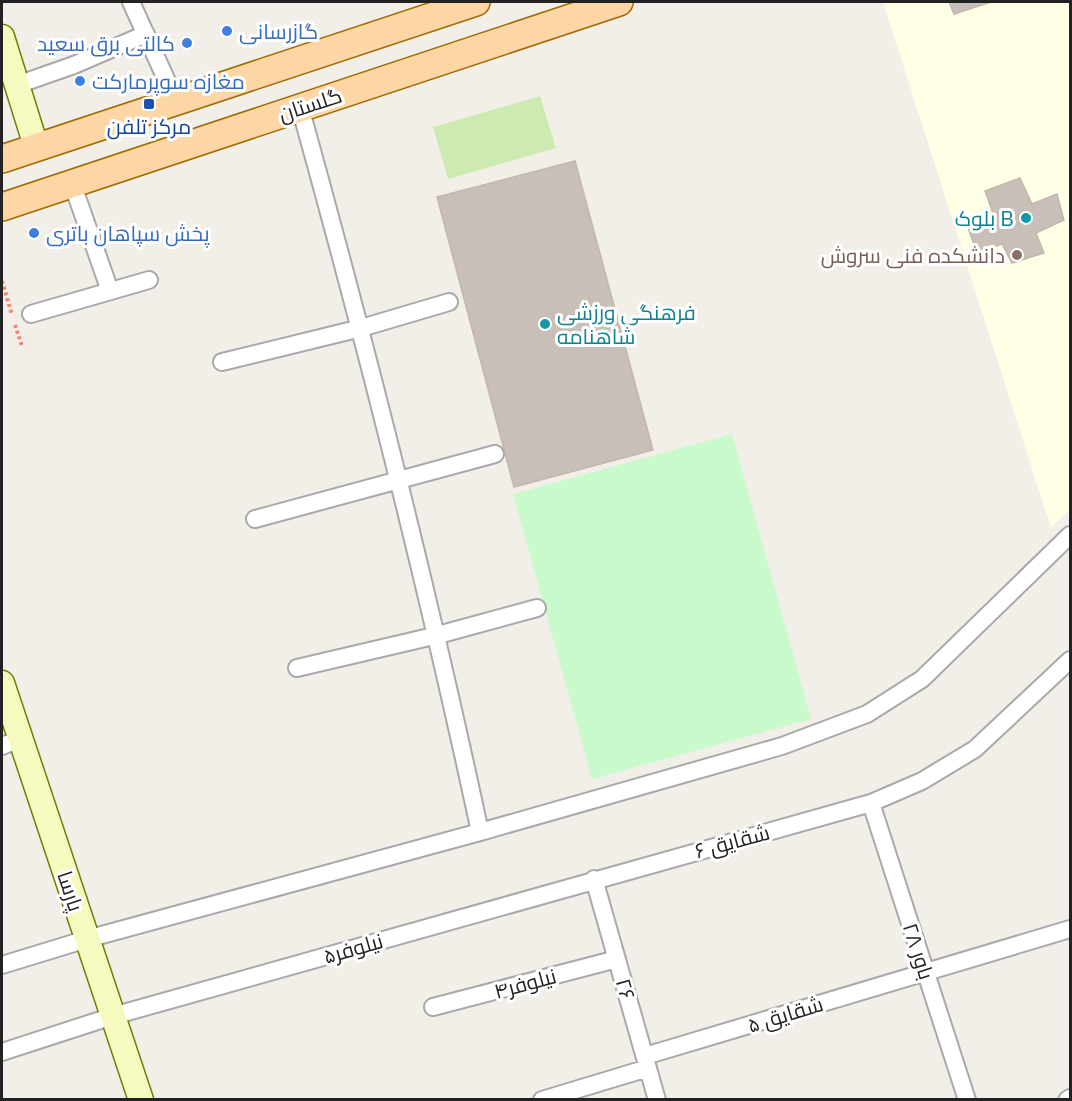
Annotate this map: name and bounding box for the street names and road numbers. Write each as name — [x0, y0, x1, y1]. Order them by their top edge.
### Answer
street label: گلستان — [275, 81, 345, 127]
street label: شقایق ۶ — [691, 818, 773, 864]
street label: پارسا — [50, 867, 91, 915]
street label: باور ۲۸ — [897, 919, 941, 983]
street label: نیلوفر۵ — [320, 926, 386, 970]
street label: نیلوفر۴ — [491, 961, 559, 1005]
street label: ۲۶ — [610, 975, 642, 1003]
street label: شقایق ۵ — [744, 989, 826, 1039]

